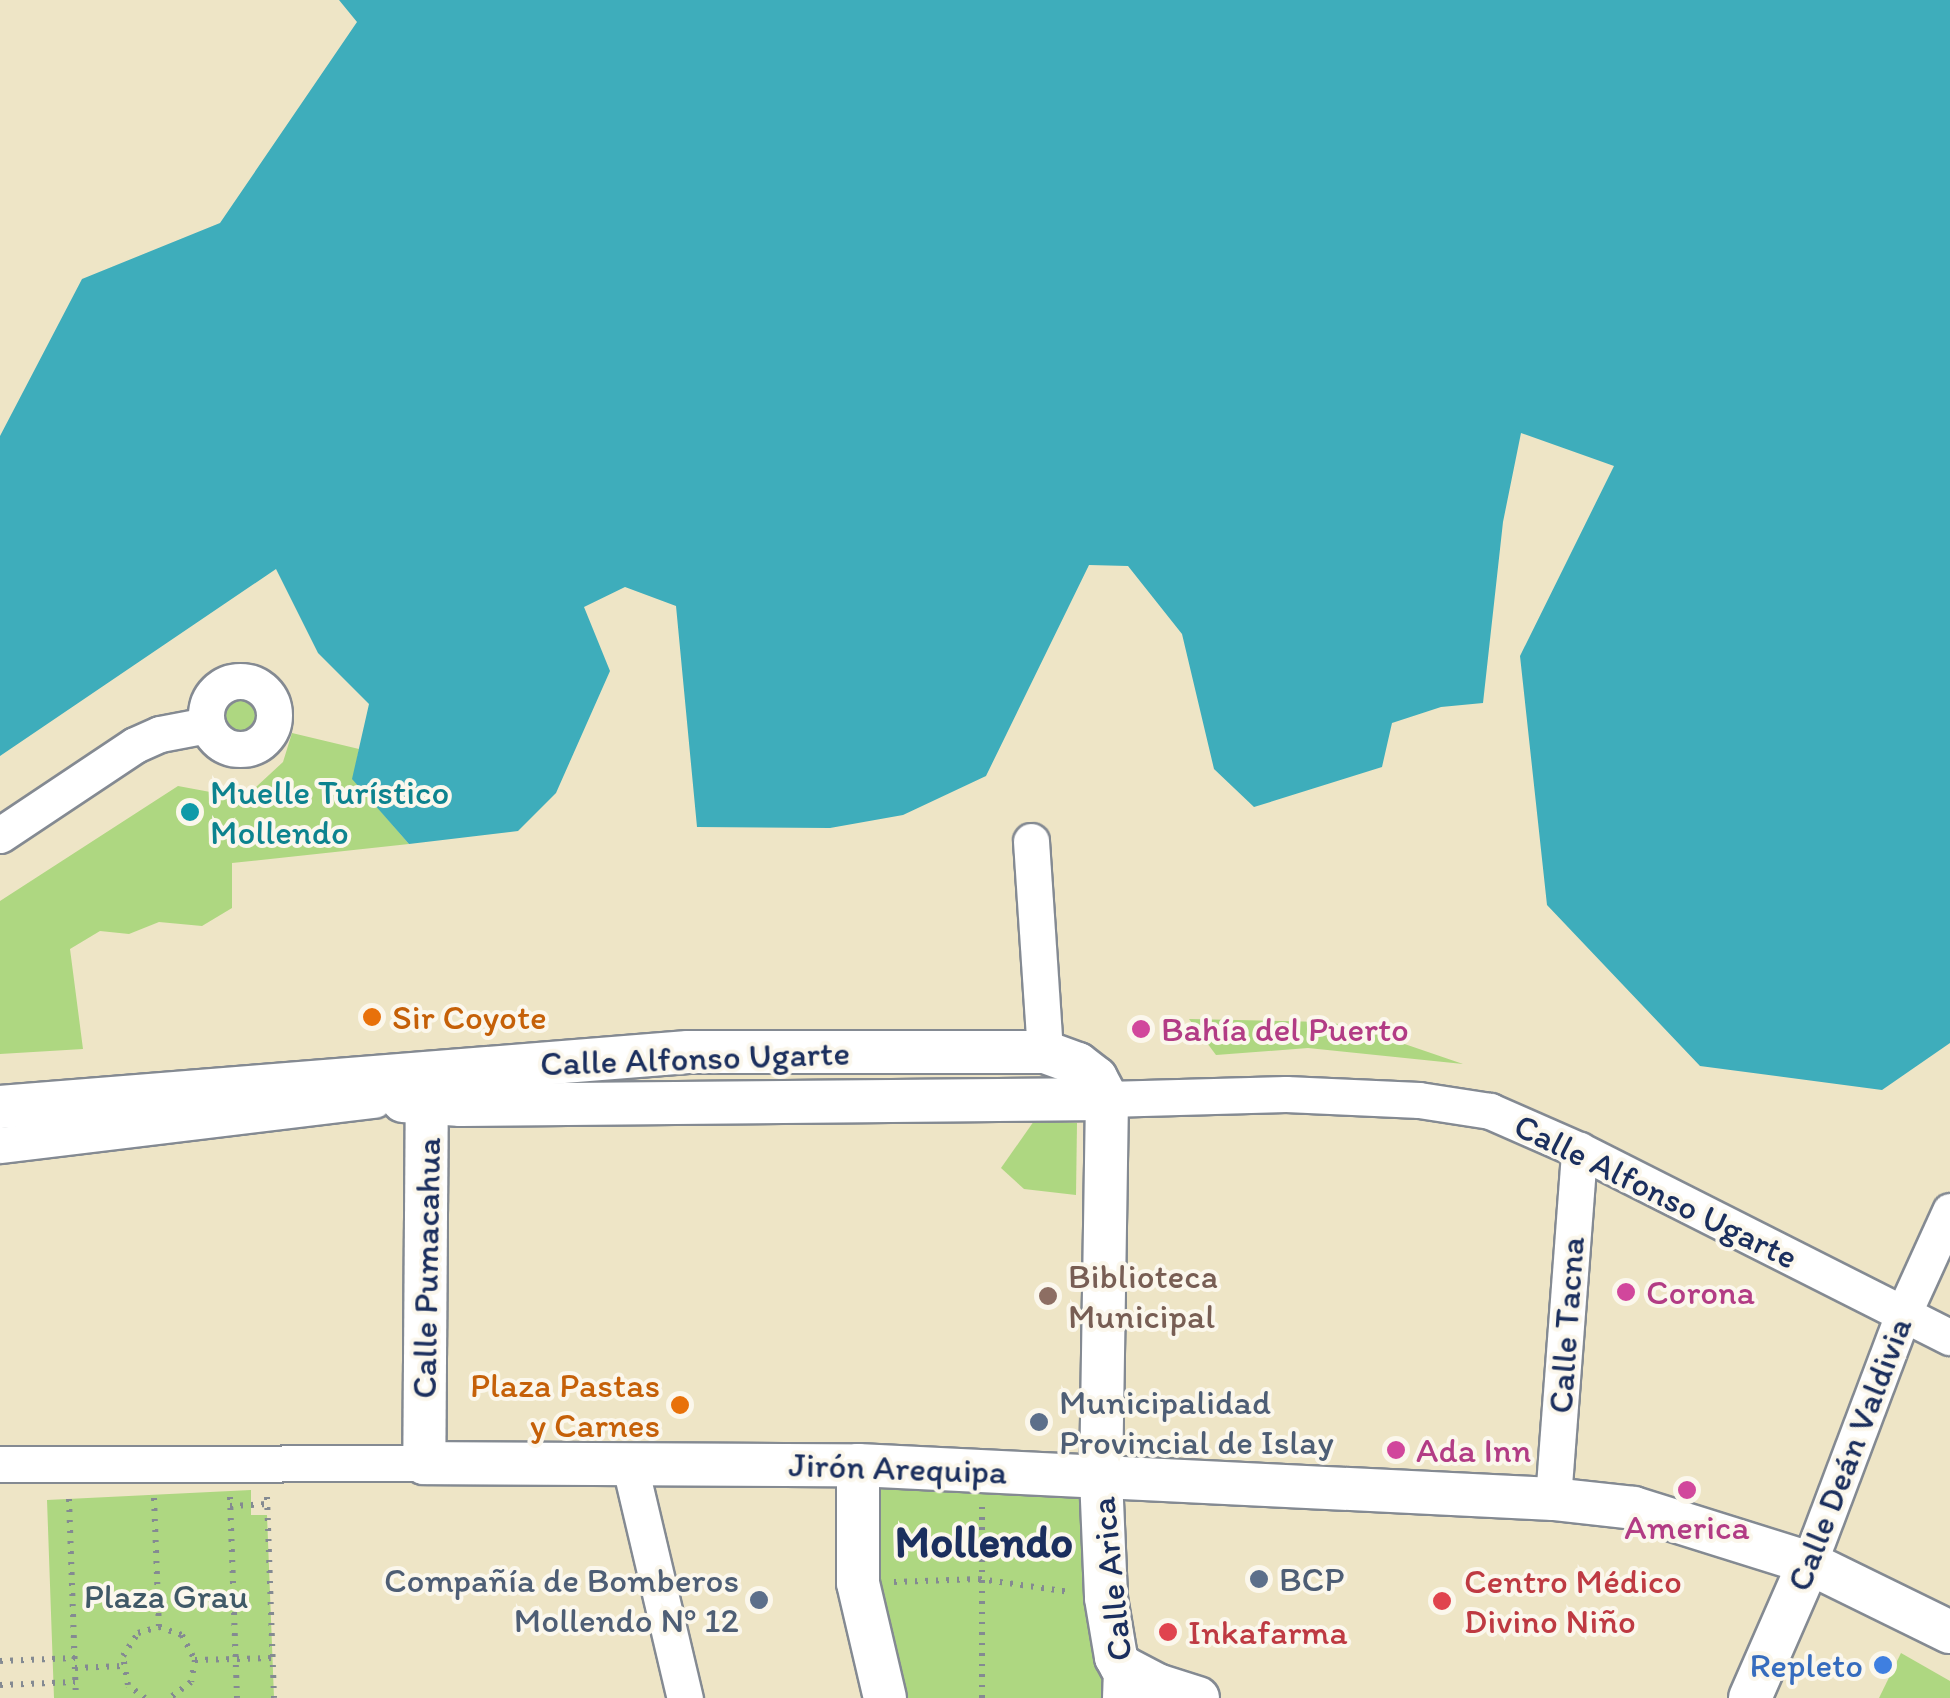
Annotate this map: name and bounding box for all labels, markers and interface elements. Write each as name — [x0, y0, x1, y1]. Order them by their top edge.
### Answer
place label: Muelle Turístico Mollendo — [210, 771, 449, 853]
marker: Muelle Turístico Mollendo — [179, 801, 201, 823]
place label: Sir Coyote — [392, 996, 547, 1038]
marker: Sir Coyote — [361, 1006, 383, 1028]
place label: Bahía del Puerto — [1161, 1008, 1409, 1050]
marker: Bahía del Puerto — [1130, 1018, 1152, 1040]
street label: Calle Alfonso Ugarte — [539, 1032, 851, 1084]
street label: Calle Alfonso Ugarte — [1507, 1104, 1805, 1278]
street label: Calle Pumacahua — [403, 1137, 449, 1399]
street label: Calle Tacna — [1539, 1238, 1593, 1412]
place label: Biblioteca Municipal — [1068, 1255, 1218, 1337]
place label: Corona — [1646, 1271, 1755, 1313]
marker: Corona — [1615, 1281, 1637, 1303]
marker: Biblioteca Municipal — [1037, 1285, 1059, 1307]
street label: Calle Deán Valdivia — [1778, 1312, 1920, 1596]
place label: Plaza Pastas y Carnes — [472, 1364, 660, 1446]
place label: Municipalidad Provincial de Islay — [1059, 1381, 1334, 1463]
marker: Plaza Pastas y Carnes — [669, 1394, 691, 1416]
marker: Municipalidad Provincial de Islay — [1028, 1411, 1050, 1433]
place label: Ada Inn — [1416, 1429, 1535, 1471]
marker: Ada Inn — [1385, 1439, 1407, 1461]
street label: Jirón Arequipa — [787, 1443, 1009, 1493]
marker: America — [1676, 1479, 1698, 1501]
street label: Calle Arica — [1082, 1496, 1140, 1662]
place label: America — [1624, 1506, 1750, 1548]
district label: Mollendo — [895, 1515, 1073, 1569]
place label: BCP — [1279, 1558, 1345, 1600]
place label: Compañía de Bomberos Mollendo Nº 12 — [384, 1559, 739, 1641]
place label: Centro Médico Divino Niño — [1464, 1560, 1682, 1642]
marker: BCP — [1248, 1568, 1270, 1590]
park label: Plaza Grau — [84, 1575, 248, 1617]
marker: Centro Médico Divino Niño — [1429, 1588, 1455, 1614]
marker: Compañía de Bomberos Mollendo Nº 12 — [748, 1589, 770, 1611]
place label: Inkafarma — [1188, 1611, 1348, 1653]
marker: Inkafarma — [1157, 1621, 1179, 1643]
place label: Repleto — [1749, 1644, 1863, 1686]
marker: Repleto — [1872, 1654, 1894, 1676]

